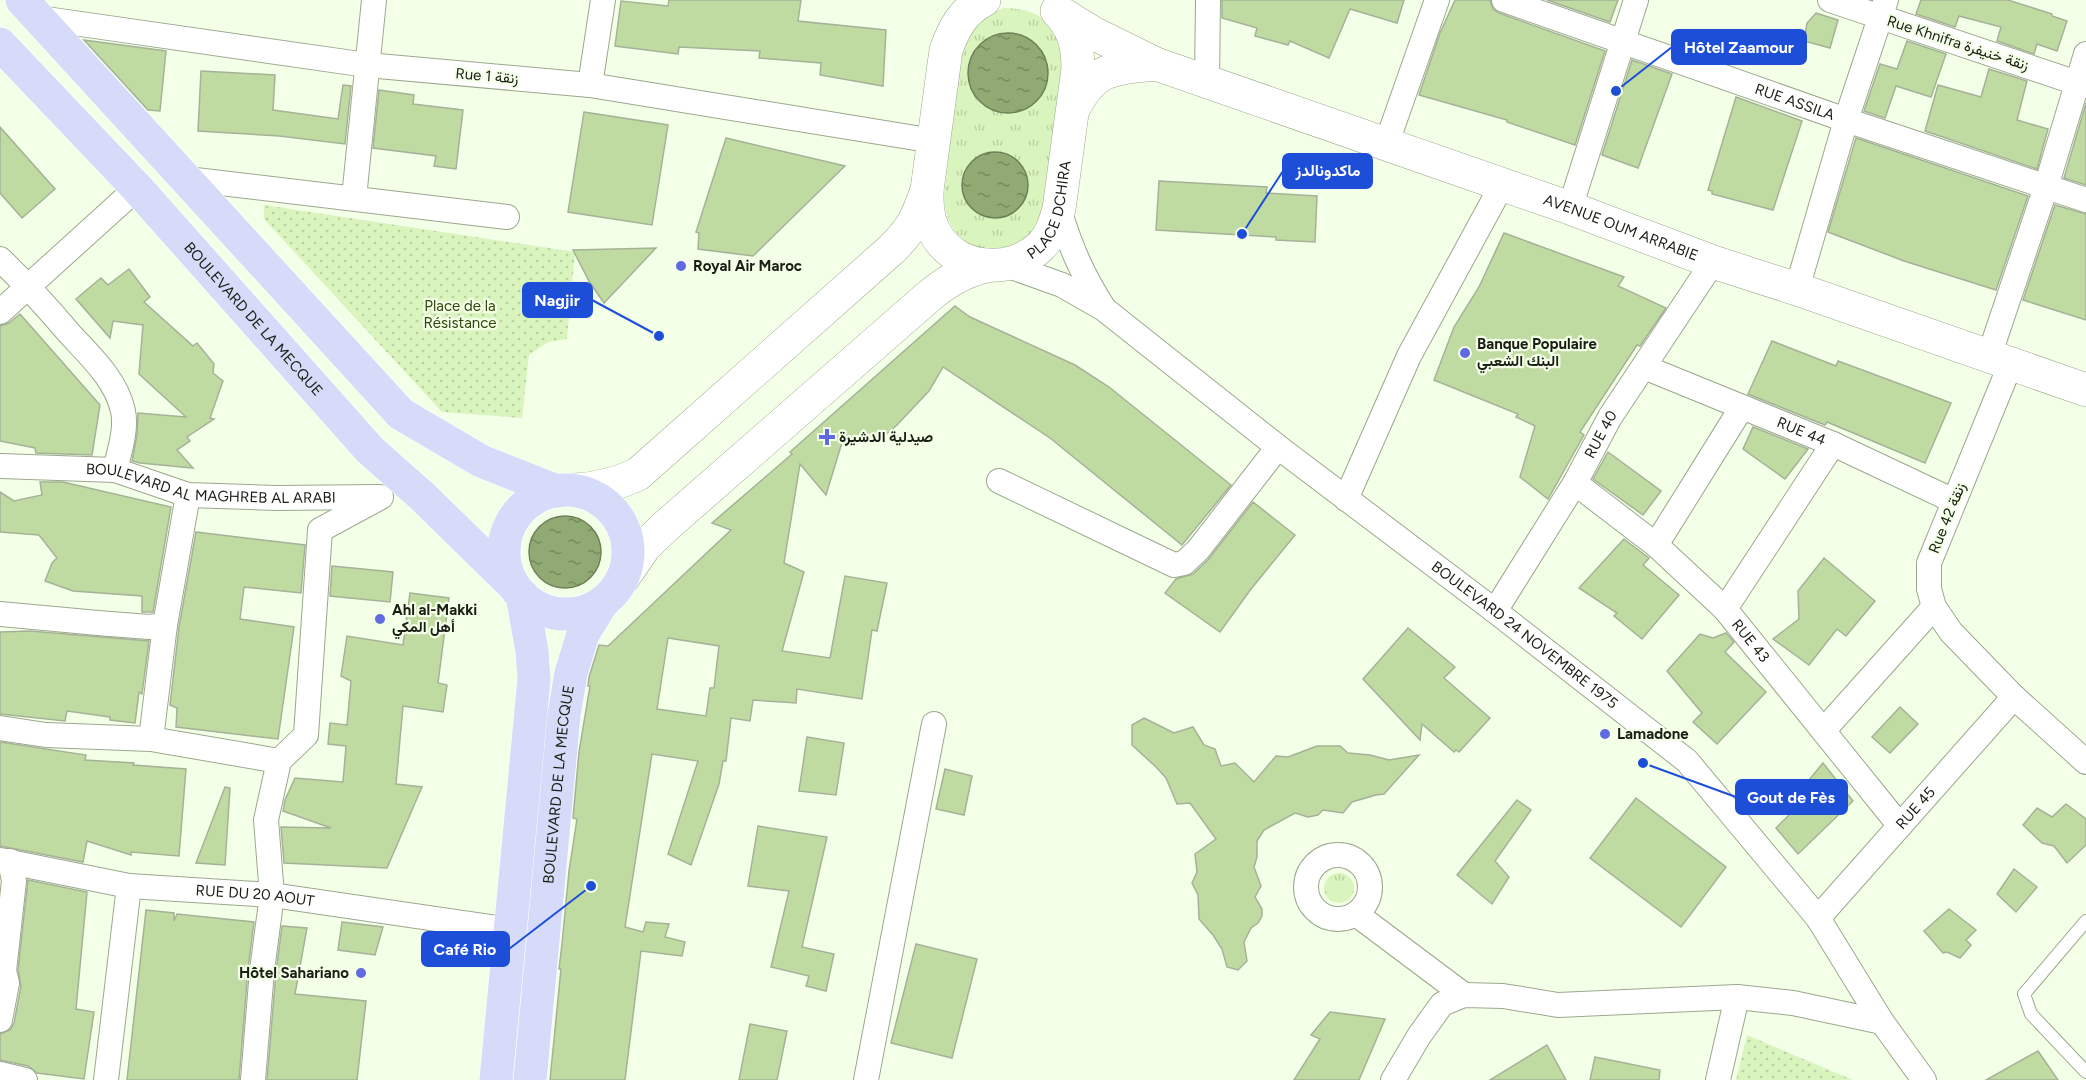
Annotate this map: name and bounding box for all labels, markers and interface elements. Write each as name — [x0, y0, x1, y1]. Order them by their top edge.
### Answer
street label: Rue Khnifra زنقة خنيفرة — [1885, 12, 2031, 74]
callout: Hôtel Zaamour — [1672, 30, 1806, 64]
text: Hôtel Zaamour — [1684, 38, 1794, 57]
street label: Rue 1 زنقة — [455, 64, 519, 88]
street label: RUE ASSILA — [1752, 80, 1837, 124]
callout: ماكدونالدز — [1283, 154, 1372, 188]
street label: PLACE DCHIRA — [1024, 160, 1074, 263]
text: ماكدونالدز — [1295, 161, 1361, 181]
street label: AVENUE OUM ARRABIE — [1541, 191, 1701, 265]
street label: BOULEVARD DE LA MECQUE — [180, 238, 327, 400]
place label: Royal Air Maroc — [693, 257, 802, 275]
marker: Royal Air Maroc — [674, 259, 688, 273]
callout: Nagjir — [523, 283, 592, 317]
text: Nagjir — [534, 291, 580, 310]
park label: Place de la Résistance — [423, 297, 497, 332]
place label: Banque Populaire البنك الشعبي — [1477, 335, 1597, 374]
marker: Banque Populaire البنك الشعبي — [1458, 346, 1472, 360]
street label: RUE 40 — [1581, 407, 1621, 461]
street label: RUE 44 — [1774, 413, 1829, 449]
place label: صيدلية الدشيرة — [839, 428, 934, 446]
marker: صيدلية الدشيرة — [820, 430, 834, 444]
street label: BOULEVARD AL MAGHREB AL ARABI — [86, 460, 336, 507]
street label: Rue 42 زنقة — [1925, 480, 1969, 556]
street label: BOULEVARD 24 NOVEMBRE 1975 — [1428, 557, 1621, 713]
place label: Ahl al-Makki أهل المكي — [392, 601, 477, 640]
marker: Ahl al-Makki أهل المكي — [373, 612, 387, 626]
street label: RUE 43 — [1728, 616, 1773, 666]
street label: BOULEVARD DE LA MECQUE — [539, 684, 578, 885]
place label: Lamadone — [1617, 725, 1689, 743]
marker: Lamadone — [1598, 727, 1612, 741]
callout: Gout de Fès — [1736, 780, 1847, 814]
street label: RUE 45 — [1892, 783, 1939, 833]
text: Gout de Fès — [1747, 788, 1835, 807]
street label: RUE DU 20 AOUT — [195, 881, 316, 910]
callout: Café Rio — [422, 932, 509, 966]
text: Café Rio — [434, 940, 496, 959]
place label: Hôtel Sahariano — [239, 964, 349, 982]
marker: Hôtel Sahariano — [354, 966, 368, 980]

